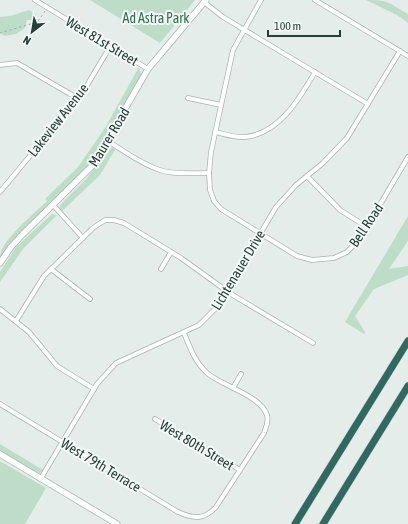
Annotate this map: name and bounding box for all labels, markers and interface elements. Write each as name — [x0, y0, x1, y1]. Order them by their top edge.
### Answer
park label: Ad Astra Park — [123, 10, 189, 26]
north arrow — [12, 12, 52, 52]
scale bar — [268, 12, 340, 38]
street label: West 81st Street — [63, 13, 141, 69]
text: 100 m — [274, 19, 301, 33]
text: N — [21, 34, 33, 47]
street label: Lakeview Avenue — [25, 80, 91, 160]
street label: Maurer Road — [85, 105, 133, 169]
street label: Bell Road — [346, 200, 386, 250]
street label: Lichtenauer Drive — [208, 227, 268, 313]
street label: West 80th Street — [157, 417, 237, 473]
street label: West 79th Terrace — [58, 435, 144, 495]

